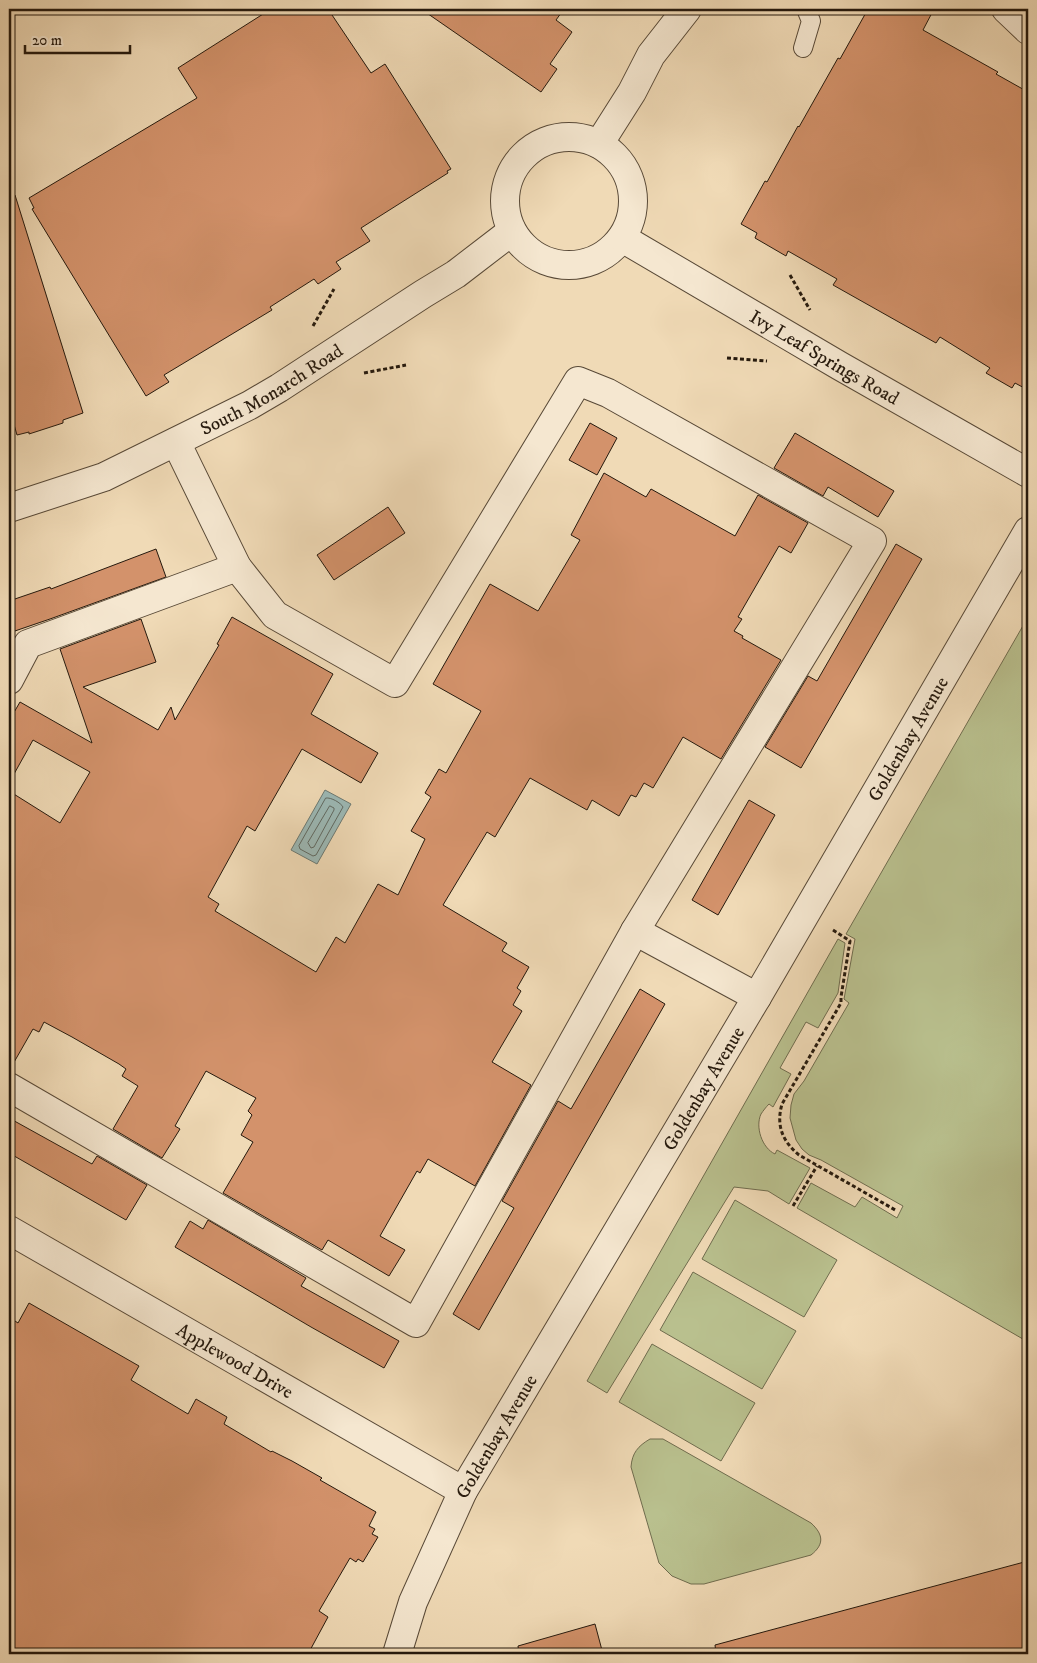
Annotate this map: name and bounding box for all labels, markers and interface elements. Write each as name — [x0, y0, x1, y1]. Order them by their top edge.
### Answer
scale bar — [25, 22, 130, 54]
text: 20 m — [32, 31, 62, 50]
street label: Ivy Leaf Springs Road — [745, 306, 903, 411]
street label: South Monarch Road — [197, 339, 348, 441]
street label: Goldenbay Avenue — [863, 673, 954, 806]
street label: Goldenbay Avenue — [658, 1023, 750, 1155]
street label: Applewood Drive — [172, 1319, 297, 1404]
street label: Goldenbay Avenue — [451, 1371, 543, 1503]

